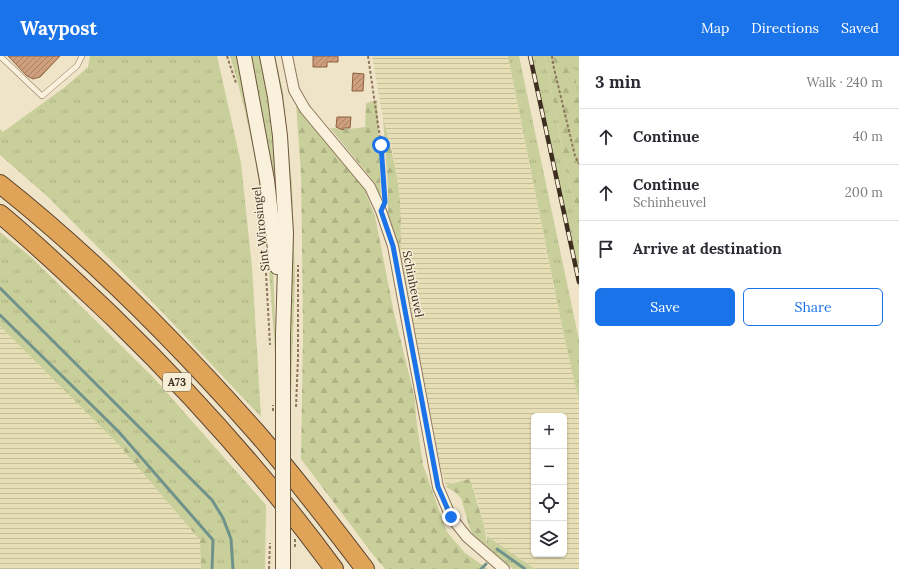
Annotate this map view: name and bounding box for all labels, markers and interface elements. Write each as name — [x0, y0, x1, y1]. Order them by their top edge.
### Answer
text: Waypost — [20, 16, 97, 40]
text: Map — [701, 19, 729, 37]
text: Directions — [751, 19, 819, 37]
text: Saved — [841, 19, 879, 37]
text: 3 min — [595, 71, 641, 93]
text: Walk · 240 m — [806, 74, 883, 91]
icon: ahead — [595, 126, 617, 148]
text: Continue — [633, 127, 699, 146]
text: 40 m — [853, 128, 883, 145]
route start — [372, 136, 390, 154]
text: Continue — [633, 175, 699, 194]
icon: ahead — [595, 182, 617, 204]
text: 200 m — [845, 184, 883, 201]
street label: Sint Wirosingel — [249, 186, 272, 272]
text: Schinheuvel — [633, 194, 706, 211]
icon: arrive — [595, 238, 617, 260]
text: Arrive at destination — [633, 239, 782, 258]
street label: Schinheuvel — [400, 249, 427, 319]
button: Save — [595, 288, 735, 326]
button: Share — [743, 288, 883, 326]
road number: A73 — [163, 373, 191, 391]
map controls — [531, 413, 567, 557]
button: + — [531, 413, 567, 449]
button: − — [531, 449, 567, 485]
button: locate — [531, 485, 567, 521]
route end — [442, 508, 460, 526]
button: layers — [531, 521, 567, 557]

